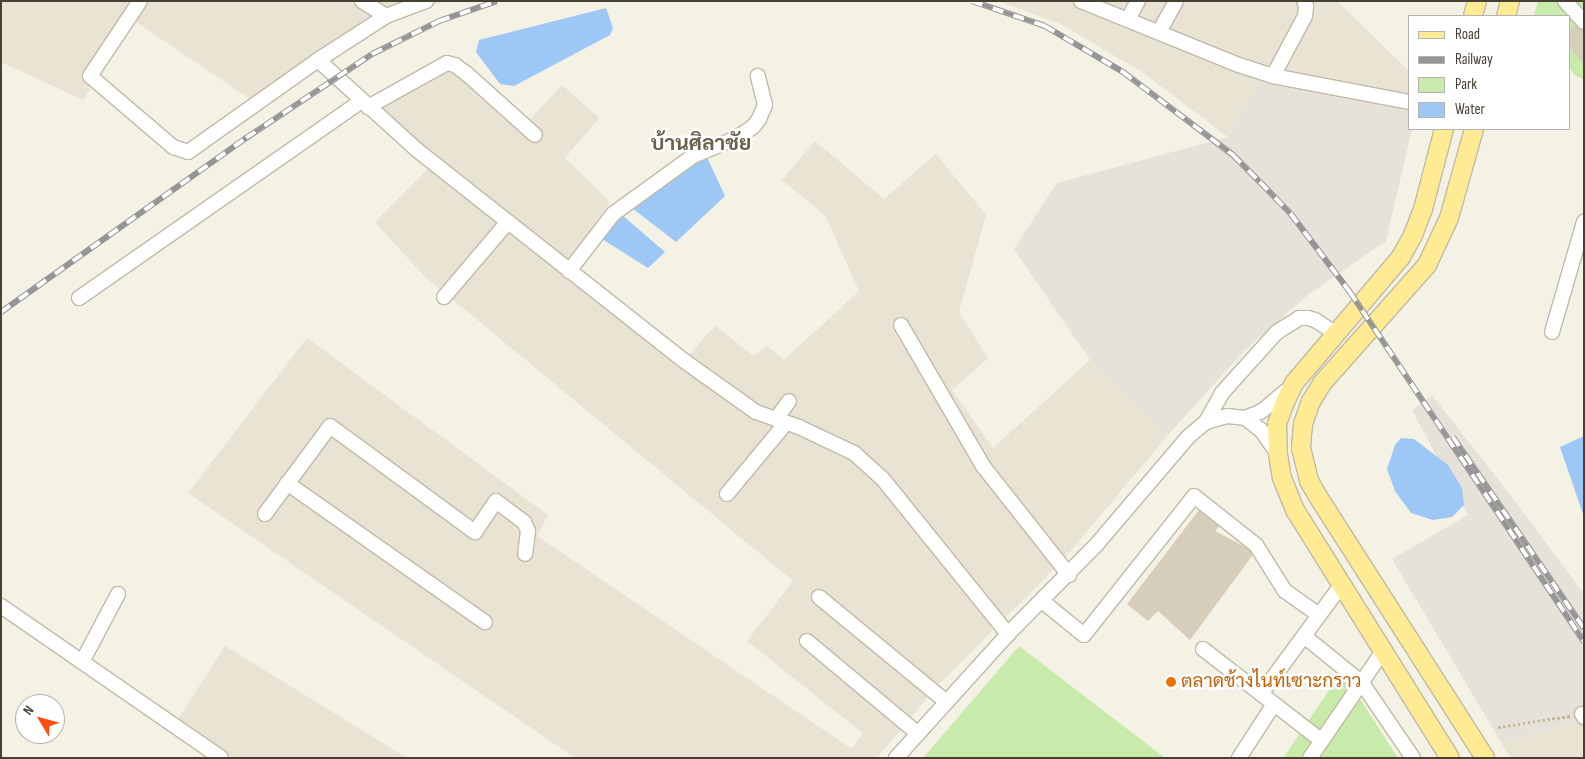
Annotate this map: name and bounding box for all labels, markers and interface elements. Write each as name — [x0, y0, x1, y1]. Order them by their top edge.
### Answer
legend — [1408, 15, 1570, 130]
text: Road — [1455, 25, 1480, 44]
text: Railway — [1455, 50, 1493, 69]
text: Park — [1455, 75, 1477, 94]
text: Water — [1455, 100, 1485, 119]
district label: บ้านศิลาชัย — [651, 131, 751, 157]
place label: ตลาดช้างไนท์เซาะกราว — [1181, 671, 1361, 693]
marker: ตลาดช้างไนท์เซาะกราว — [1165, 676, 1177, 688]
north arrow — [15, 694, 65, 744]
text: N — [19, 702, 37, 718]

